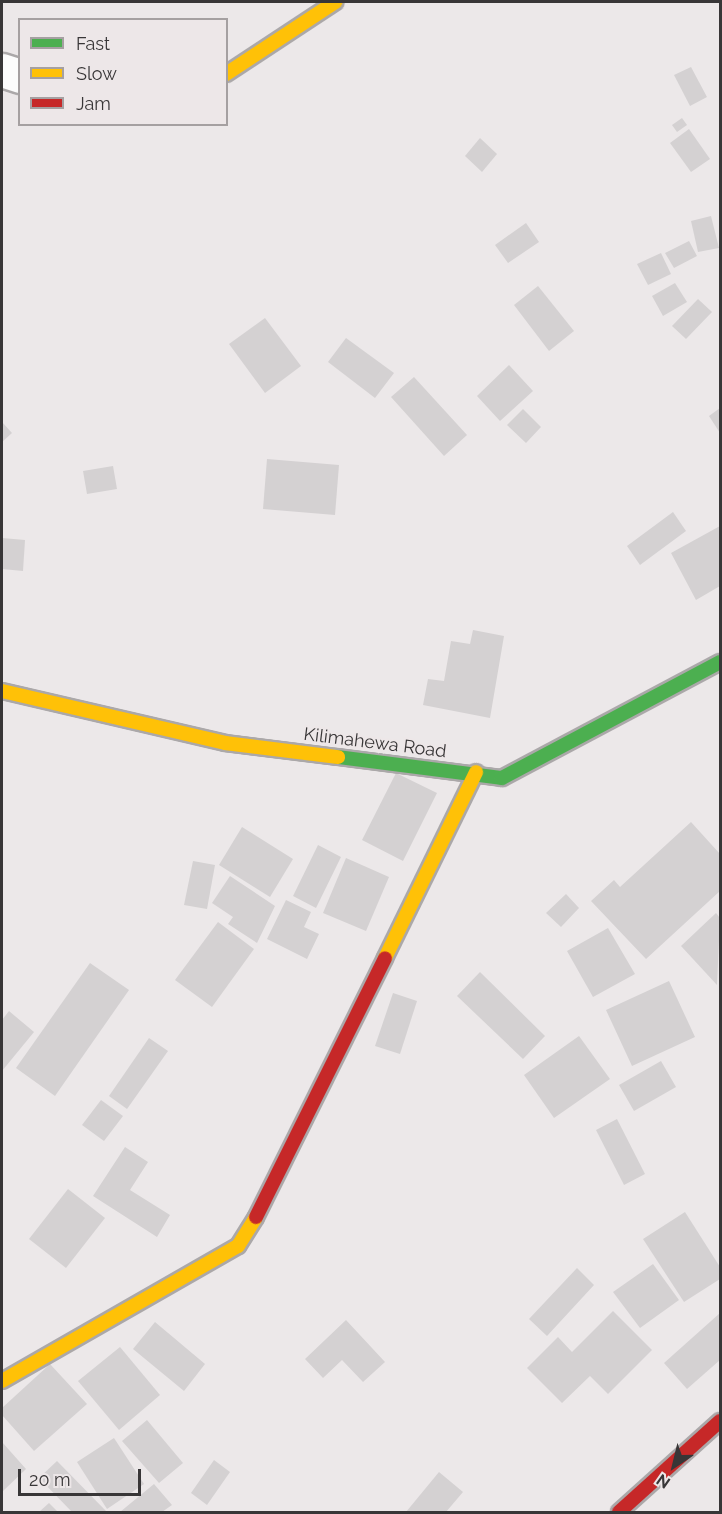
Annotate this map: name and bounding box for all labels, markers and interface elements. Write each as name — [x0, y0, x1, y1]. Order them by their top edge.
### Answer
legend — [18, 18, 228, 126]
text: Fast — [76, 33, 110, 54]
text: Slow — [76, 63, 117, 84]
text: Jam — [76, 93, 111, 114]
street label: Kilimahewa Road — [302, 724, 448, 762]
north arrow — [644, 1436, 704, 1496]
scale bar — [21, 1457, 144, 1495]
text: 20 m — [29, 1469, 71, 1490]
text: N — [653, 1470, 674, 1492]

